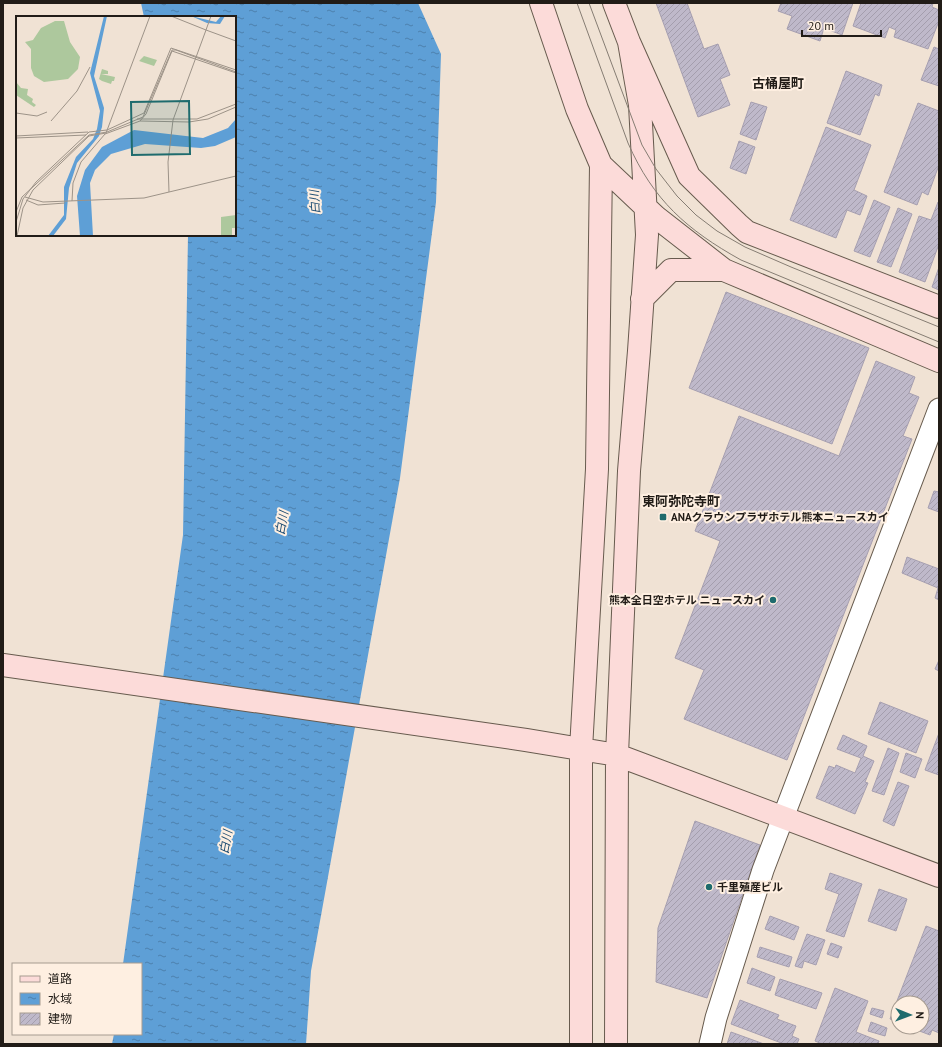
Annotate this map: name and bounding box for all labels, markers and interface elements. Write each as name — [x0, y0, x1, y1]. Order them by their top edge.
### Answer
scale bar — [802, 12, 881, 38]
inset map — [16, 16, 236, 236]
text: 20 m — [808, 18, 834, 33]
district label: 古桶屋町 — [752, 75, 804, 92]
water label: 白川 — [306, 188, 323, 215]
district label: 東阿弥陀寺町 — [642, 493, 720, 510]
water label: 白川 — [272, 508, 291, 536]
place label: ANAクラウンプラザホテル熊本ニュースカイ — [671, 510, 889, 524]
marker: ANAクラウンプラザホテル熊本ニュースカイ — [658, 512, 668, 522]
place label: 熊本全日空ホテル ニュースカイ — [609, 593, 765, 607]
marker: 熊本全日空ホテル ニュースカイ — [768, 595, 778, 605]
water label: 白川 — [216, 827, 235, 855]
place label: 千里殖産ビル — [717, 880, 783, 894]
marker: 千里殖産ビル — [704, 882, 714, 892]
legend — [12, 963, 142, 1035]
text: 道路 — [48, 971, 72, 986]
text: 水域 — [48, 991, 72, 1006]
north arrow — [890, 995, 930, 1035]
text: 建物 — [48, 1011, 72, 1026]
text: N — [913, 1011, 927, 1019]

